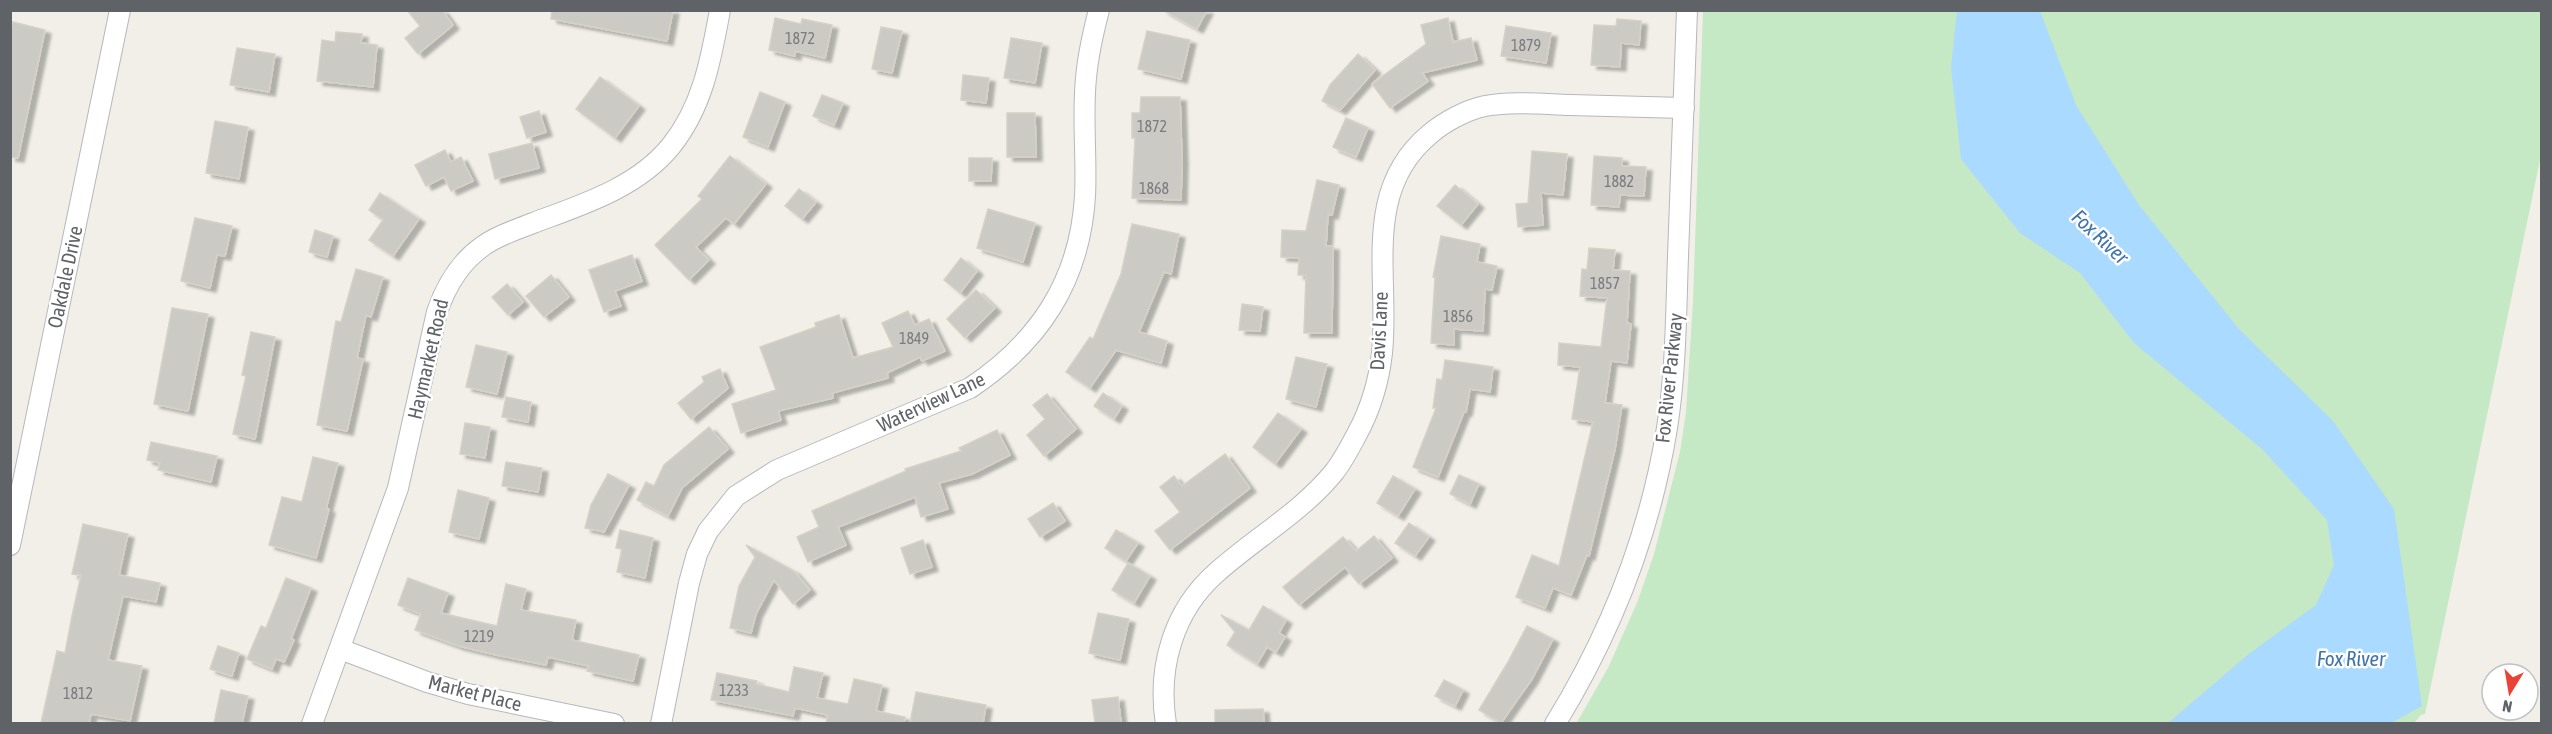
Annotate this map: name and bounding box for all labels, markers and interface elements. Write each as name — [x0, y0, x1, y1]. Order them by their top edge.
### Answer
house number: 1872 — [785, 29, 815, 47]
house number: 1879 — [1511, 36, 1541, 54]
house number: 1872 — [1137, 117, 1167, 135]
house number: 1882 — [1604, 172, 1634, 190]
house number: 1868 — [1139, 179, 1169, 197]
water label: Fox River — [2067, 204, 2135, 269]
street label: Oakdale Drive — [42, 224, 87, 330]
house number: 1857 — [1590, 274, 1620, 292]
street label: Davis Lane — [1365, 291, 1392, 371]
street label: Haymarket Road — [402, 296, 453, 421]
house number: 1856 — [1443, 307, 1473, 325]
street label: Fox River Parkway — [1650, 312, 1687, 444]
house number: 1849 — [899, 329, 929, 347]
street label: Waterview Lane — [873, 367, 988, 436]
house number: 1219 — [464, 627, 494, 645]
water label: Fox River — [2317, 646, 2386, 670]
north arrow — [2480, 662, 2540, 722]
street label: Market Place — [426, 670, 524, 715]
house number: 1233 — [719, 681, 749, 699]
house number: 1812 — [63, 684, 93, 702]
text: N — [2501, 697, 2513, 716]

